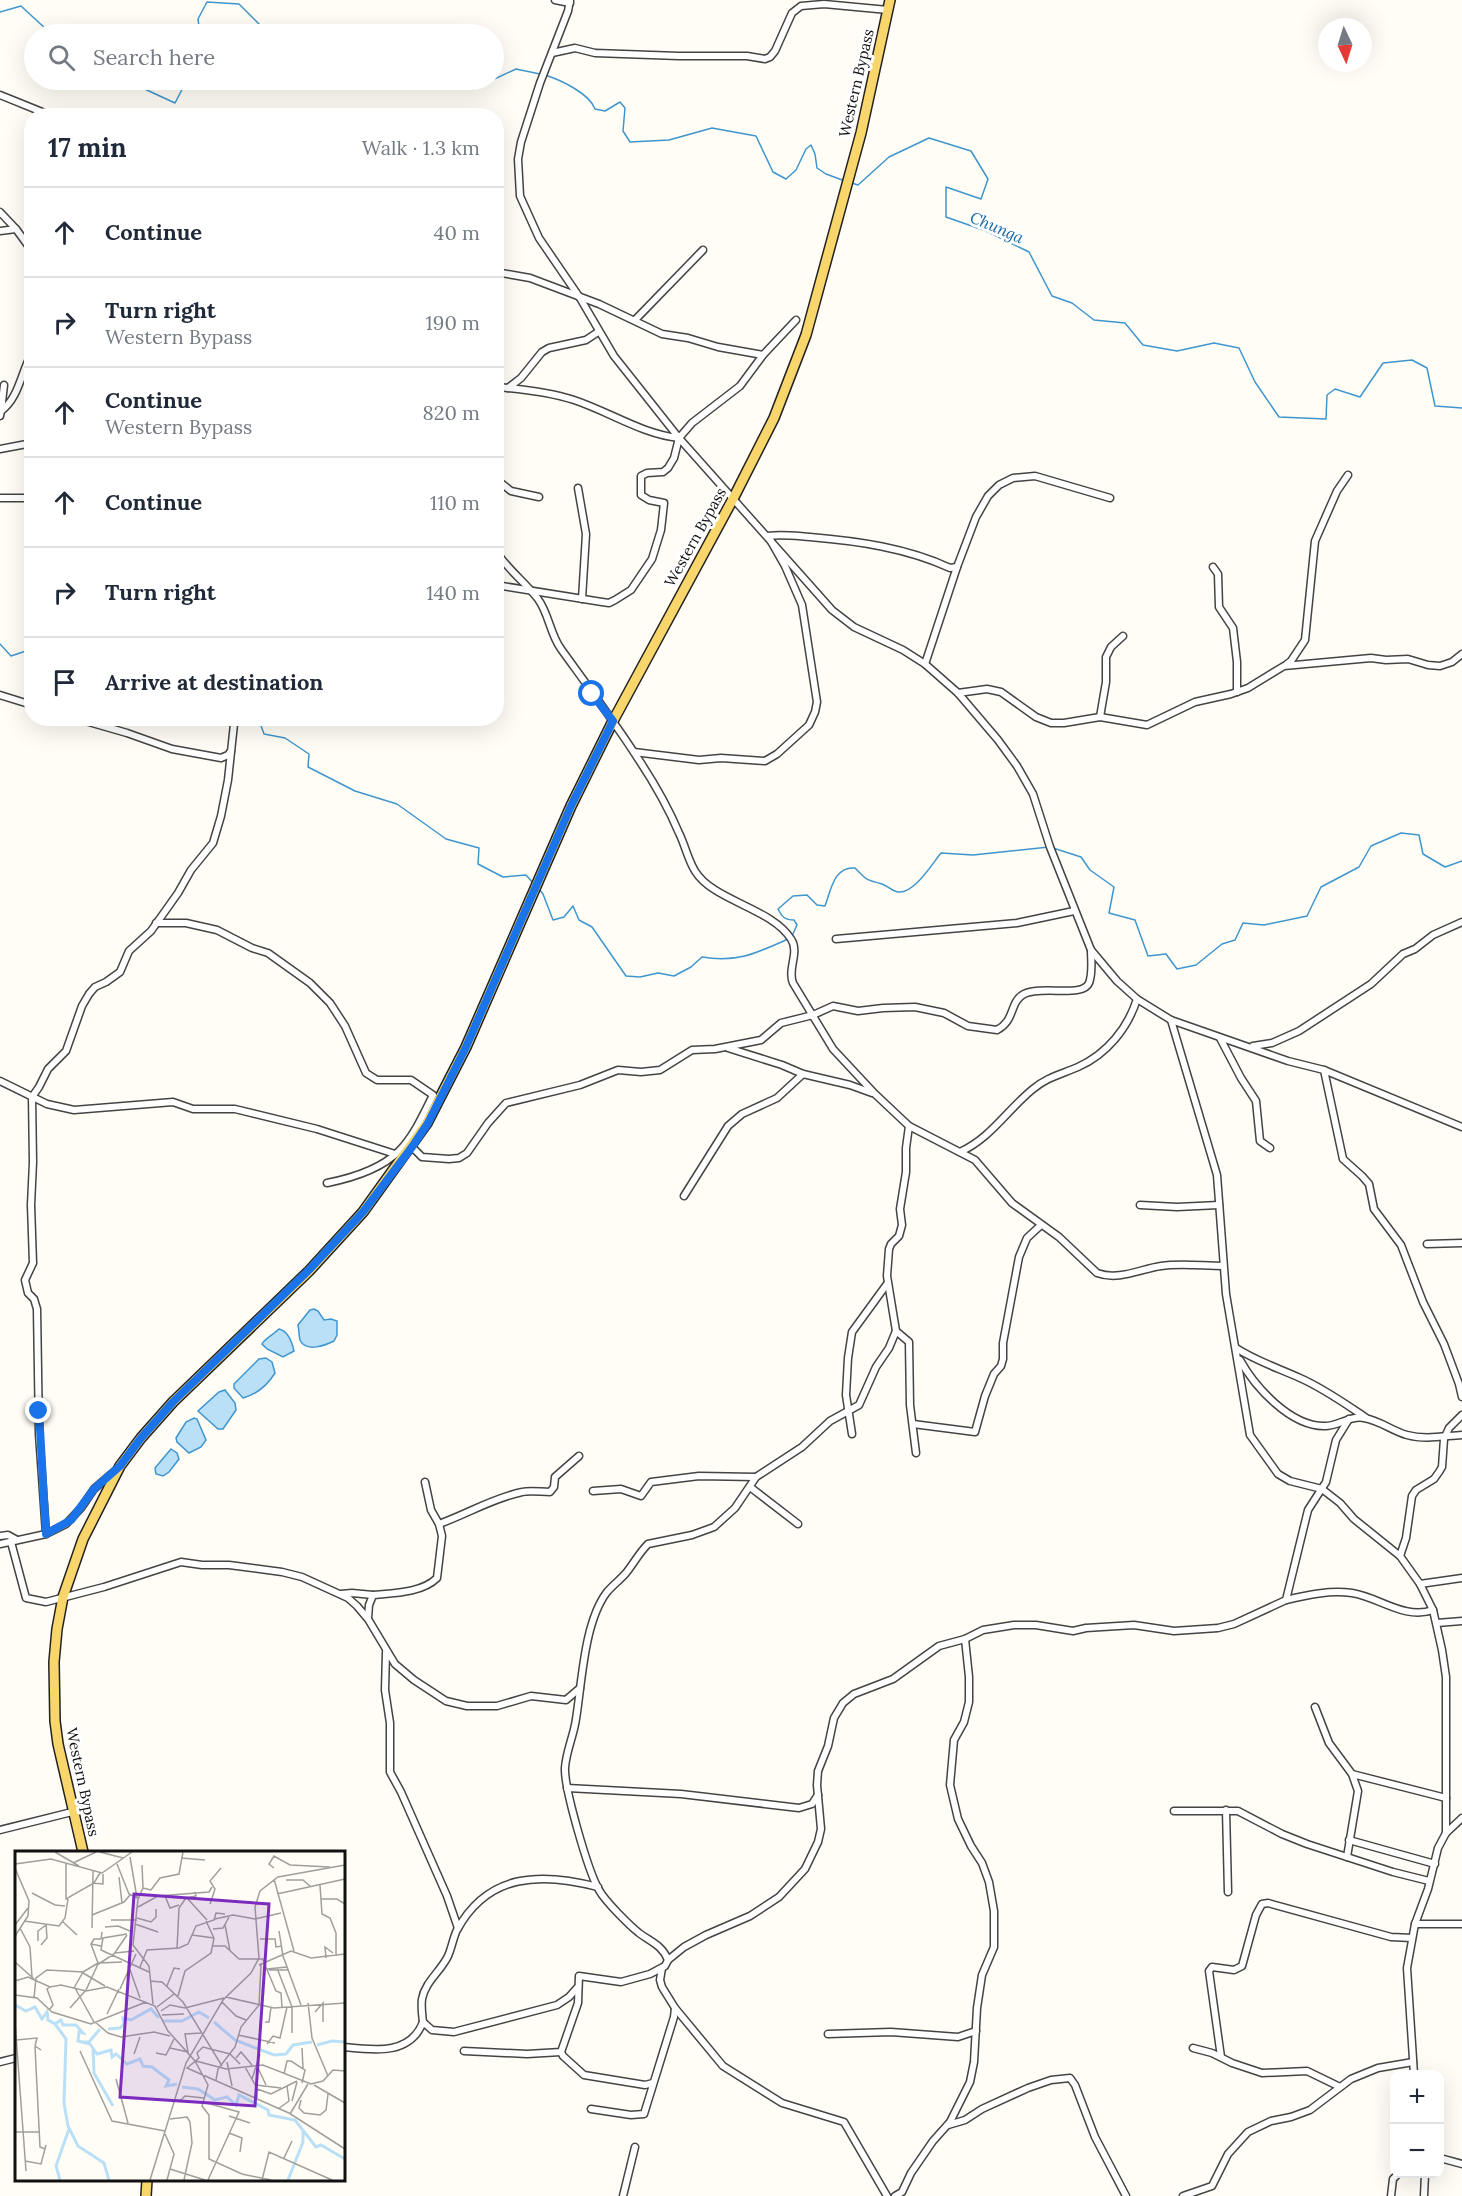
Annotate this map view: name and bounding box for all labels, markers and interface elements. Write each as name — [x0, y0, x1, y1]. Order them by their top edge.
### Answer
north arrow — [1318, 18, 1372, 72]
search box — [24, 24, 504, 90]
street label: Western Bypass — [834, 27, 878, 139]
icon: search — [45, 41, 78, 74]
text: Search here — [93, 43, 215, 71]
text: 17 min — [48, 131, 127, 164]
text: Walk · 1.3 km — [362, 135, 480, 160]
water label: Chunga — [967, 207, 1027, 247]
icon: ahead — [48, 216, 81, 249]
text: Continue — [105, 218, 202, 246]
text: 40 m — [434, 220, 480, 245]
text: Turn right — [105, 296, 216, 324]
icon: right — [48, 306, 81, 339]
text: 190 m — [426, 310, 480, 335]
text: Western Bypass — [105, 324, 252, 349]
text: Continue — [105, 386, 202, 414]
icon: ahead — [48, 396, 81, 429]
text: 820 m — [422, 400, 480, 425]
text: Western Bypass — [105, 414, 252, 439]
street label: Western Bypass — [660, 484, 730, 590]
icon: ahead — [48, 486, 81, 519]
text: Continue — [105, 488, 202, 516]
text: 110 m — [430, 490, 480, 515]
icon: right — [48, 576, 81, 609]
text: Turn right — [105, 578, 216, 606]
text: 140 m — [426, 580, 480, 605]
icon: arrive — [48, 666, 81, 699]
text: Arrive at destination — [105, 668, 323, 696]
route start — [578, 680, 604, 706]
route end — [25, 1397, 51, 1423]
street label: Western Bypass — [62, 1726, 104, 1838]
inset map — [15, 1851, 345, 2181]
map controls — [1390, 2070, 1444, 2178]
button: + — [1390, 2070, 1444, 2124]
button: − — [1390, 2124, 1444, 2178]

